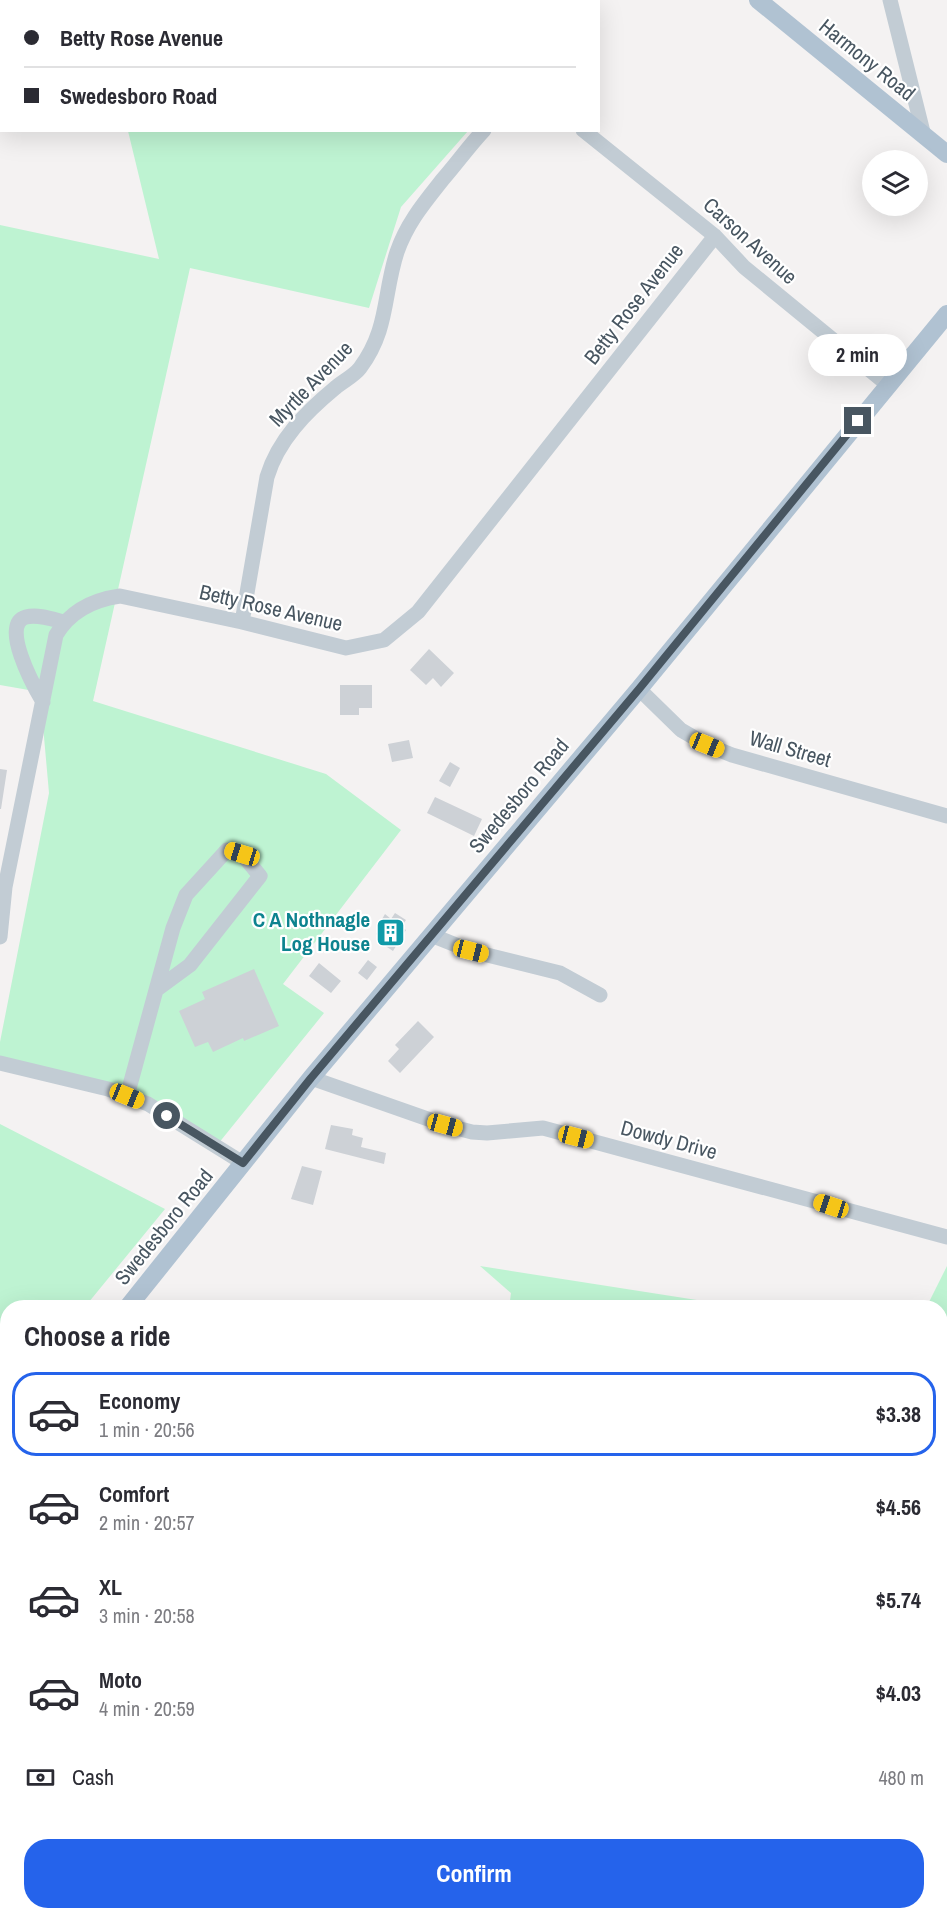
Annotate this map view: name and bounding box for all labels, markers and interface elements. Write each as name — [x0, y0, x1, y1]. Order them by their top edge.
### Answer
street label: Harmony Road — [813, 12, 921, 107]
text: Betty Rose Avenue — [60, 23, 223, 53]
text: Swedesboro Road — [60, 81, 217, 111]
map controls — [862, 150, 928, 216]
button: layers — [862, 150, 928, 216]
street label: Carson Avenue — [697, 191, 804, 291]
street label: Betty Rose Avenue — [577, 237, 690, 370]
street label: Myrtle Avenue — [262, 334, 359, 433]
callout: 2 min — [808, 334, 908, 376]
text: 2 min — [836, 341, 879, 368]
route end — [844, 407, 871, 434]
street label: Betty Rose Avenue — [197, 577, 346, 638]
street label: Wall Street — [746, 723, 835, 774]
car — [687, 730, 727, 760]
street label: Swedesboro Road — [462, 732, 575, 859]
car — [222, 840, 262, 868]
place label: C A Nothnagle Log House — [253, 905, 370, 958]
building icon: C A Nothnagle Log House — [375, 916, 407, 948]
car — [451, 938, 491, 964]
car — [107, 1081, 147, 1111]
route start — [153, 1102, 180, 1129]
car — [425, 1112, 465, 1138]
street label: Dowdy Drive — [618, 1113, 720, 1166]
car — [556, 1124, 596, 1150]
street label: Swedesboro Road — [108, 1163, 219, 1291]
car — [811, 1192, 851, 1220]
text: Choose a ride — [24, 1318, 170, 1354]
text: Economy — [99, 1386, 180, 1416]
icon: car — [27, 1387, 81, 1441]
text: $3.38 — [876, 1399, 921, 1429]
text: 1 min · 20:56 — [99, 1416, 195, 1443]
text: Comfort — [99, 1479, 169, 1509]
icon: car — [27, 1480, 81, 1534]
text: $4.56 — [876, 1492, 921, 1522]
text: 2 min · 20:57 — [99, 1509, 195, 1536]
text: XL — [99, 1572, 122, 1602]
icon: car — [27, 1573, 81, 1627]
text: $5.74 — [876, 1585, 921, 1615]
text: 3 min · 20:58 — [99, 1602, 195, 1629]
text: Moto — [99, 1665, 142, 1695]
icon: car — [27, 1666, 81, 1720]
text: $4.03 — [876, 1678, 921, 1708]
text: 4 min · 20:59 — [99, 1695, 195, 1722]
icon: cash — [24, 1761, 57, 1794]
text: Cash — [72, 1762, 114, 1792]
text: 480 m — [878, 1764, 924, 1791]
button: Confirm — [24, 1839, 924, 1908]

